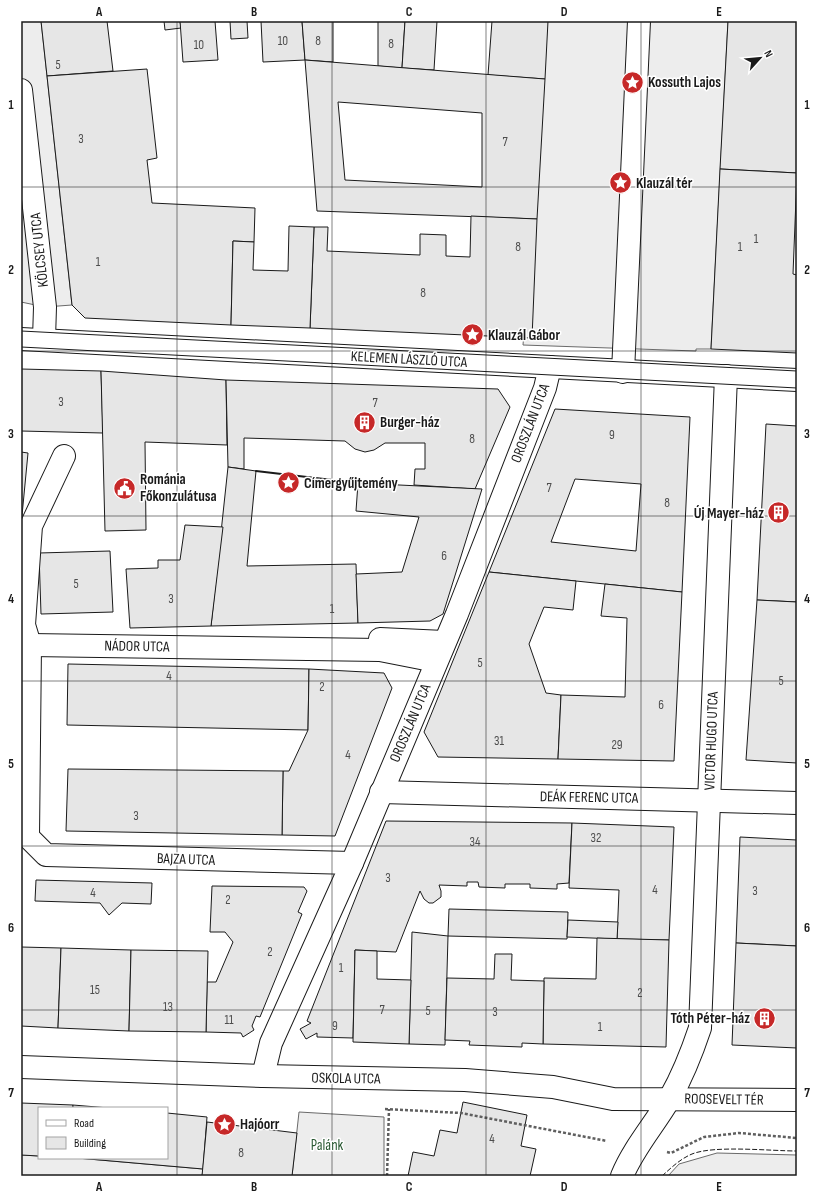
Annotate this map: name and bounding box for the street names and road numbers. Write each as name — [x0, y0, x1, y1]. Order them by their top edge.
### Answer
street label: KÖLCSEY UTCA — [26, 211, 53, 288]
street label: KELEMEN LÁSZLÓ UTCA — [350, 347, 468, 372]
street label: OROSZLÁN UTCA — [507, 380, 554, 465]
street label: NÁDOR UTCA — [104, 636, 170, 657]
street label: OROSZLÁN UTCA — [385, 681, 436, 765]
street label: VICTOR HUGO UTCA — [700, 691, 723, 791]
street label: DEÁK FERENC UTCA — [540, 787, 639, 808]
street label: BAJZA UTCA — [157, 849, 216, 870]
street label: OSKOLA UTCA — [311, 1068, 381, 1089]
street label: ROOSEVELT TÉR — [684, 1089, 764, 1110]

